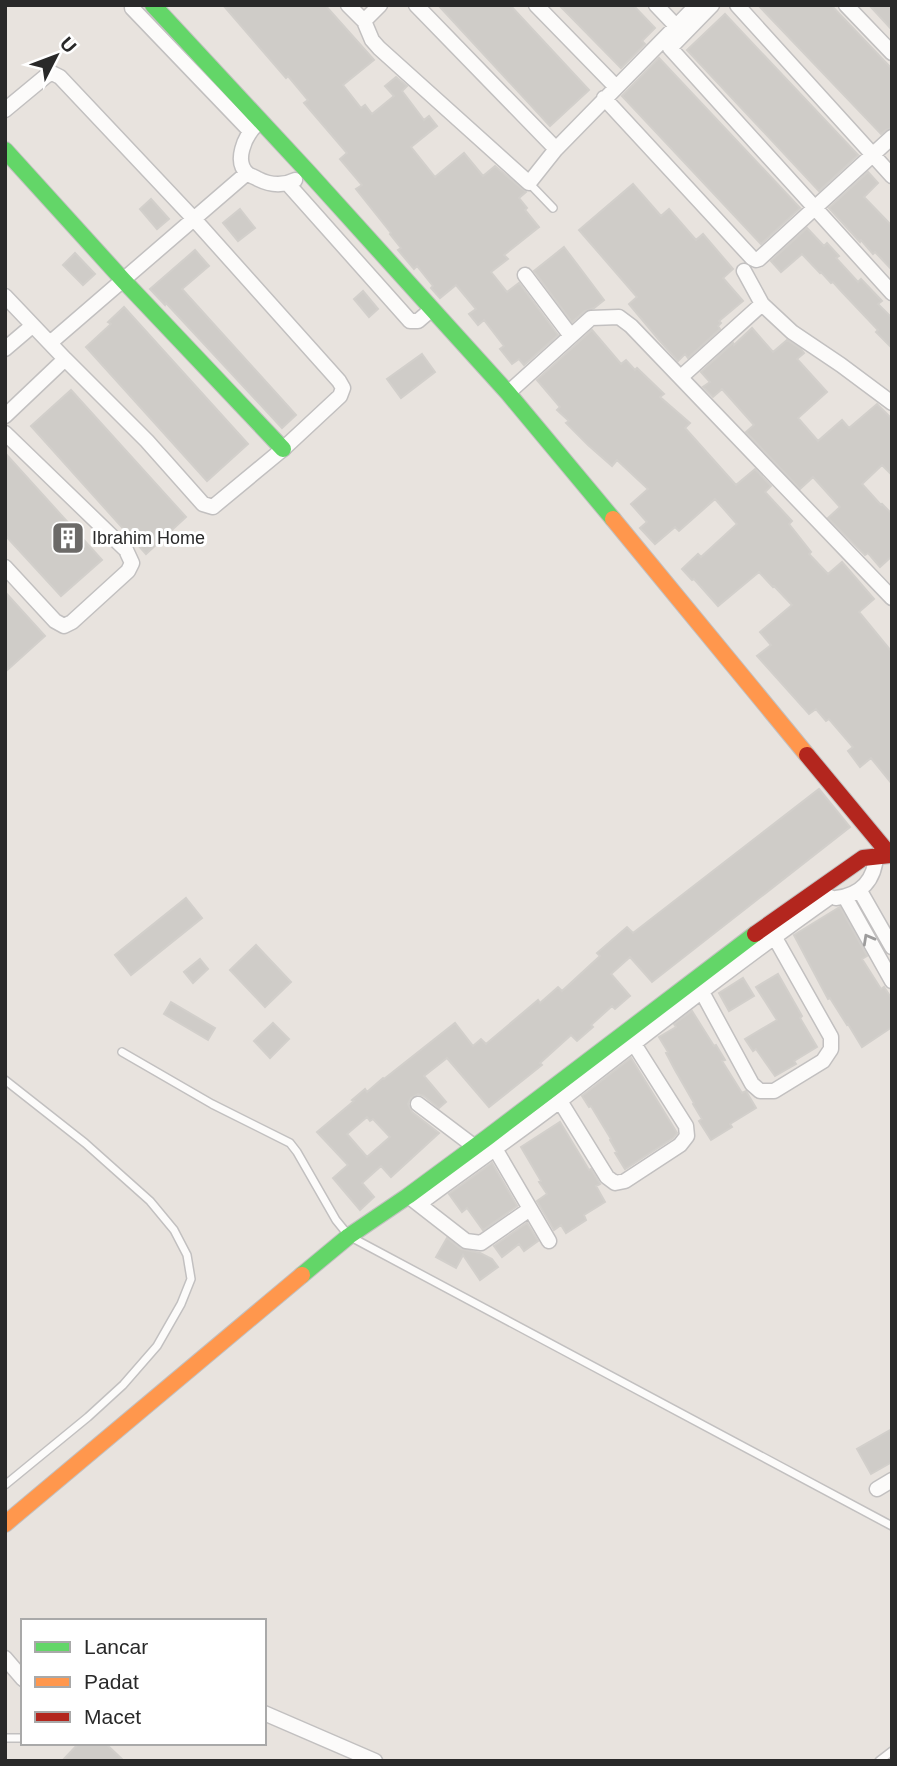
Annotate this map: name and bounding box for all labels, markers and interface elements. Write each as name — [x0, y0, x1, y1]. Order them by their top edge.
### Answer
north arrow — [21, 21, 91, 91]
text: U — [56, 33, 81, 57]
building icon: Ibrahim Home — [49, 519, 87, 557]
place label: Ibrahim Home — [92, 528, 205, 548]
one-way arrow — [863, 934, 876, 946]
legend — [21, 1619, 266, 1745]
text: Lancar — [84, 1635, 148, 1658]
text: Padat — [84, 1670, 139, 1693]
text: Macet — [84, 1705, 141, 1728]

